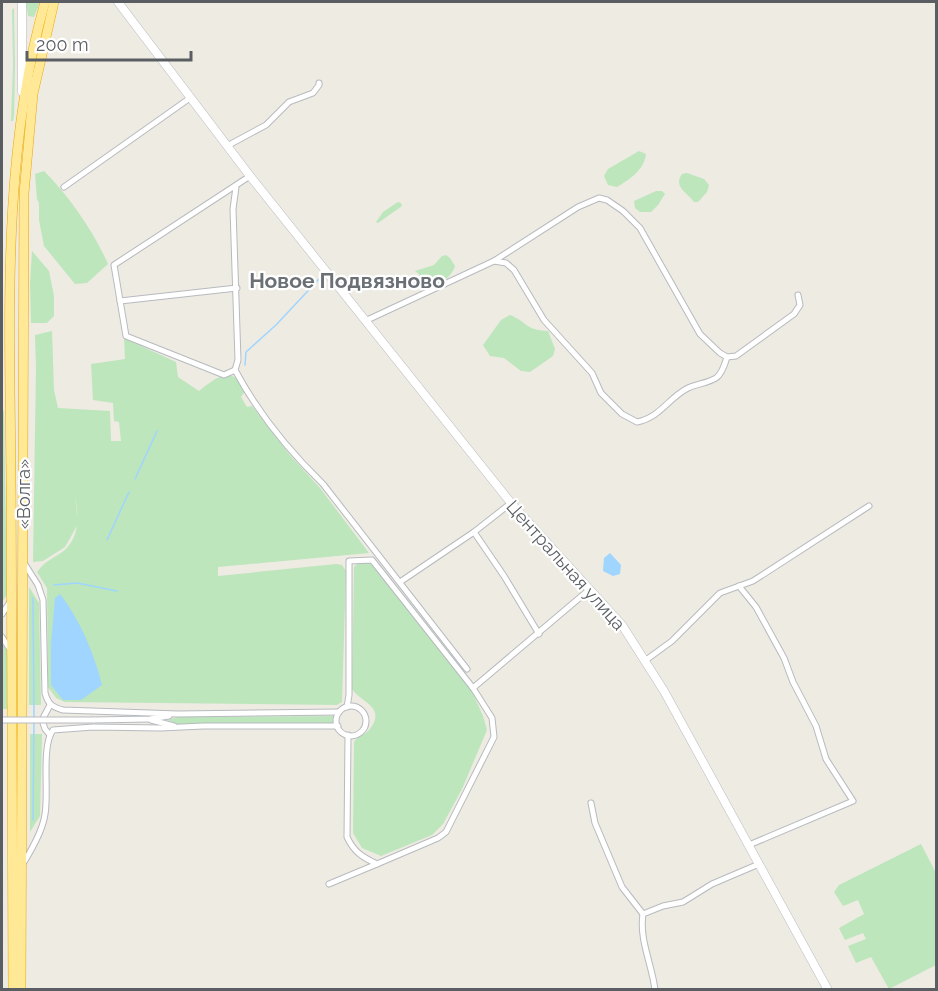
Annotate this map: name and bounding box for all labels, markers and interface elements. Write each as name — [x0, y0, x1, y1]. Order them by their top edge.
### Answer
scale bar — [27, 24, 190, 62]
text: 200 m — [36, 34, 89, 55]
district label: Новое Подвязново — [249, 268, 445, 293]
street label: «Волга» — [13, 459, 34, 529]
street label: Центральная улица — [502, 496, 630, 634]

